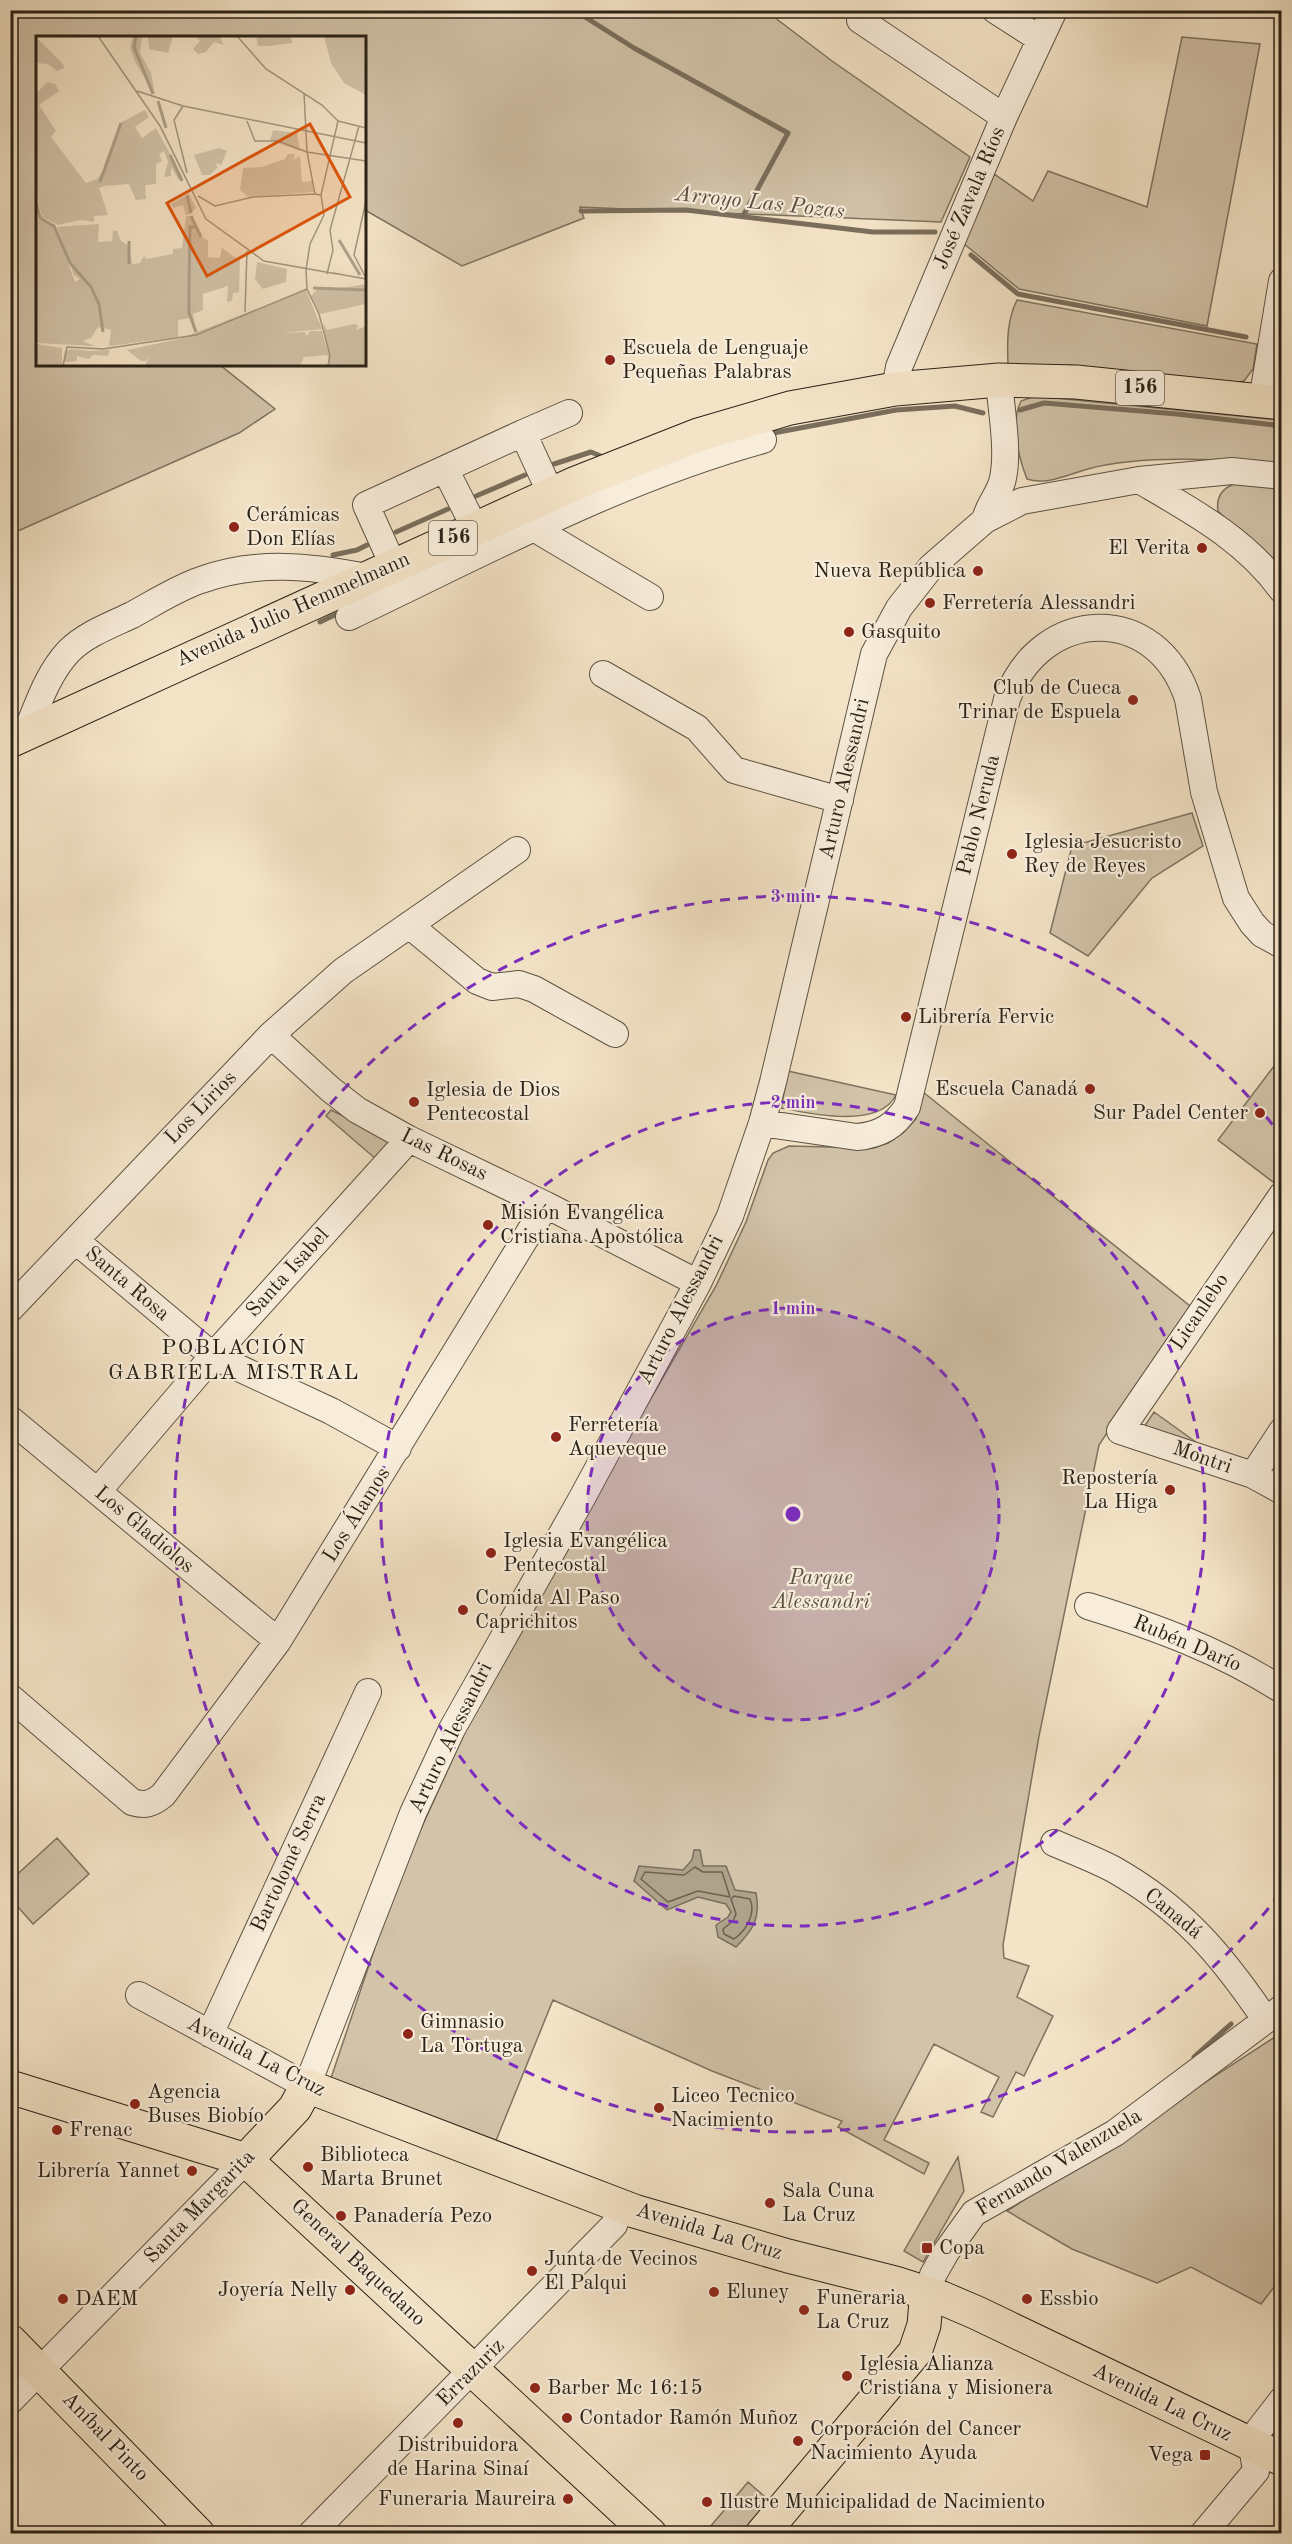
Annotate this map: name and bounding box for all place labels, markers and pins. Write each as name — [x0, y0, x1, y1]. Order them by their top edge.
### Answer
place label: Escuela de Lenguaje Pequeñas Palabras — [622, 338, 808, 383]
marker: Escuela de Lenguaje Pequeñas Palabras — [603, 353, 617, 367]
place label: Cerámicas Don Elías — [246, 505, 340, 550]
marker: Cerámicas Don Elías — [227, 520, 241, 534]
place label: El Verita — [1108, 538, 1190, 559]
marker: El Verita — [1195, 541, 1209, 555]
place label: Nueva República — [814, 561, 966, 582]
marker: Nueva República — [971, 564, 985, 578]
place label: Ferretería Alessandri — [942, 593, 1135, 614]
marker: Ferretería Alessandri — [923, 596, 937, 610]
place label: Gasquito — [861, 622, 941, 643]
marker: Gasquito — [842, 625, 856, 639]
place label: Club de Cueca Trinar de Espuela — [958, 678, 1121, 723]
marker: Club de Cueca Trinar de Espuela — [1126, 693, 1140, 707]
place label: Iglesia Jesucristo Rey de Reyes — [1024, 832, 1182, 877]
marker: Iglesia Jesucristo Rey de Reyes — [1005, 847, 1019, 861]
place label: Librería Fervic — [918, 1007, 1054, 1028]
marker: Librería Fervic — [899, 1010, 913, 1024]
place label: Escuela Canadá — [935, 1079, 1078, 1100]
place label: Iglesia de Dios Pentecostal — [426, 1080, 560, 1125]
marker: Escuela Canadá — [1083, 1082, 1097, 1096]
marker: Iglesia de Dios Pentecostal — [407, 1095, 421, 1109]
place label: Sur Padel Center — [1093, 1103, 1248, 1124]
marker: Sur Padel Center — [1253, 1106, 1267, 1120]
place label: Misión Evangélica Cristiana Apostólica — [500, 1203, 684, 1248]
marker: Misión Evangélica Cristiana Apostólica — [481, 1218, 495, 1232]
place label: Ferretería Aqueveque — [568, 1415, 667, 1460]
marker: Ferretería Aqueveque — [549, 1430, 563, 1444]
place label: Repostería La Higa — [1061, 1468, 1158, 1513]
marker: Repostería La Higa — [1163, 1483, 1177, 1497]
centre of rings — [783, 1504, 803, 1524]
place label: Iglesia Evangélica Pentecostal — [503, 1531, 668, 1576]
marker: Iglesia Evangélica Pentecostal — [484, 1546, 498, 1560]
place label: Comida Al Paso Caprichitos — [475, 1588, 620, 1633]
marker: Comida Al Paso Caprichitos — [456, 1603, 470, 1617]
place label: Gimnasio La Tortuga — [420, 2012, 523, 2057]
marker: Gimnasio La Tortuga — [401, 2027, 415, 2041]
place label: Agencia Buses Biobío — [147, 2082, 264, 2127]
place label: Liceo Tecnico Nacimiento — [671, 2086, 795, 2131]
marker: Agencia Buses Biobío — [128, 2097, 142, 2111]
marker: Liceo Tecnico Nacimiento — [652, 2101, 666, 2115]
place label: Frenac — [69, 2120, 132, 2141]
marker: Frenac — [50, 2123, 64, 2137]
place label: Biblioteca Marta Brunet — [320, 2145, 443, 2190]
marker: Biblioteca Marta Brunet — [301, 2160, 315, 2174]
place label: Librería Yannet — [37, 2161, 180, 2182]
marker: Librería Yannet — [185, 2164, 199, 2178]
place label: Sala Cuna La Cruz — [782, 2181, 874, 2226]
marker: Sala Cuna La Cruz — [763, 2196, 777, 2210]
place label: Panadería Pezo — [353, 2206, 492, 2227]
marker: Panadería Pezo — [334, 2209, 348, 2223]
place label: Copa — [939, 2238, 985, 2259]
marker: Copa — [920, 2241, 934, 2255]
place label: Junta de Vecinos El Palqui — [544, 2249, 698, 2294]
marker: Junta de Vecinos El Palqui — [525, 2264, 539, 2278]
place label: Joyería Nelly — [218, 2280, 338, 2301]
place label: Eluney — [726, 2282, 790, 2303]
marker: Joyería Nelly — [343, 2283, 357, 2297]
marker: Eluney — [707, 2285, 721, 2299]
place label: Funeraria La Cruz — [816, 2288, 906, 2333]
place label: DAEM — [75, 2289, 138, 2310]
place label: Essbio — [1039, 2289, 1099, 2310]
marker: DAEM — [56, 2292, 70, 2306]
marker: Essbio — [1020, 2292, 1034, 2306]
marker: Funeraria La Cruz — [797, 2303, 811, 2317]
place label: Iglesia Alianza Cristiana y Misionera — [859, 2354, 1053, 2399]
marker: Iglesia Alianza Cristiana y Misionera — [840, 2369, 854, 2383]
place label: Barber Mc 16:15 — [547, 2378, 703, 2399]
marker: Barber Mc 16:15 — [528, 2381, 542, 2395]
place label: Contador Ramón Muñoz — [579, 2408, 798, 2429]
marker: Contador Ramón Muñoz — [560, 2411, 574, 2425]
marker: Distribuidora de Harina Sinaí — [451, 2416, 465, 2430]
place label: Corporación del Cancer Nacimiento Ayuda — [810, 2419, 1022, 2464]
marker: Corporación del Cancer Nacimiento Ayuda — [791, 2434, 805, 2448]
place label: Distribuidora de Harina Sinaí — [387, 2435, 529, 2480]
place label: Vega — [1147, 2445, 1193, 2466]
marker: Vega — [1198, 2448, 1212, 2462]
place label: Funeraria Maureira — [378, 2489, 556, 2510]
marker: Funeraria Maureira — [561, 2492, 575, 2506]
place label: Ilustre Municipalidad de Nacimiento — [719, 2492, 1045, 2513]
marker: Ilustre Municipalidad de Nacimiento — [700, 2495, 714, 2509]

